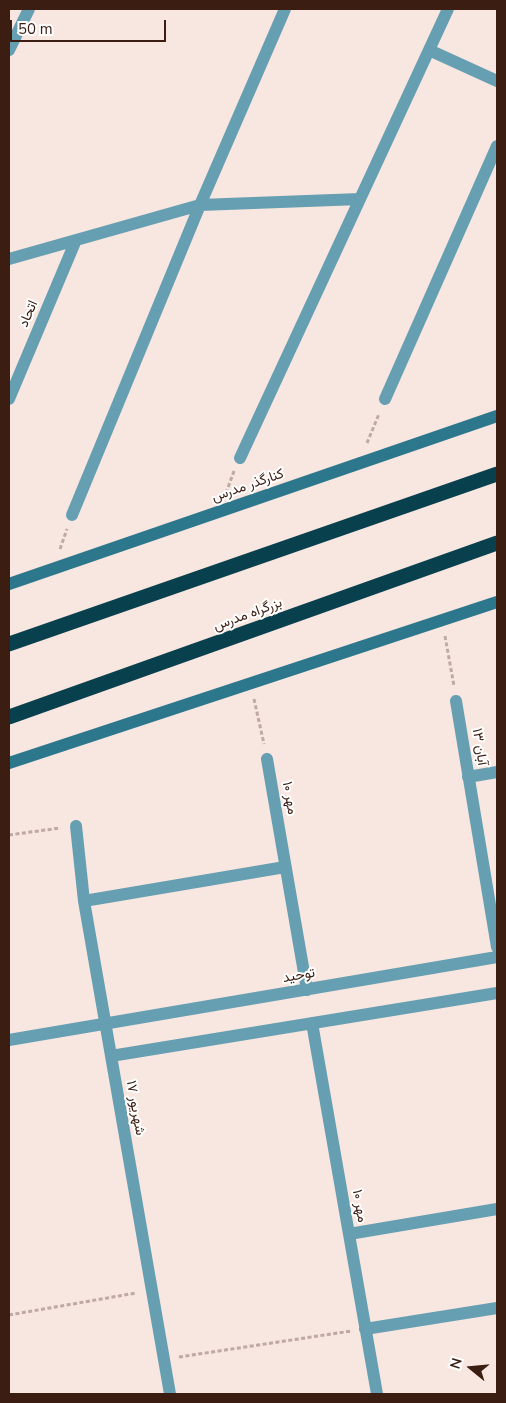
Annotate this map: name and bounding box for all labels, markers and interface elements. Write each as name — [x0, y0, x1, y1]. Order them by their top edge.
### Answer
scale bar — [12, 10, 169, 42]
text: 50 m — [18, 19, 53, 39]
street label: اتحاد — [16, 298, 42, 330]
street label: کنارگذر مدرس — [210, 466, 286, 506]
street label: بزرگراه مدرس — [211, 595, 285, 635]
street label: ۱۳ آبان — [468, 727, 490, 767]
street label: ۱۰ مهر — [278, 780, 300, 816]
street label: توحید — [282, 965, 316, 987]
street label: ۱۷ شهریور — [122, 1079, 148, 1137]
street label: ۱۰ مهر — [348, 1188, 370, 1224]
north arrow — [446, 1343, 496, 1393]
text: N — [446, 1356, 467, 1371]

